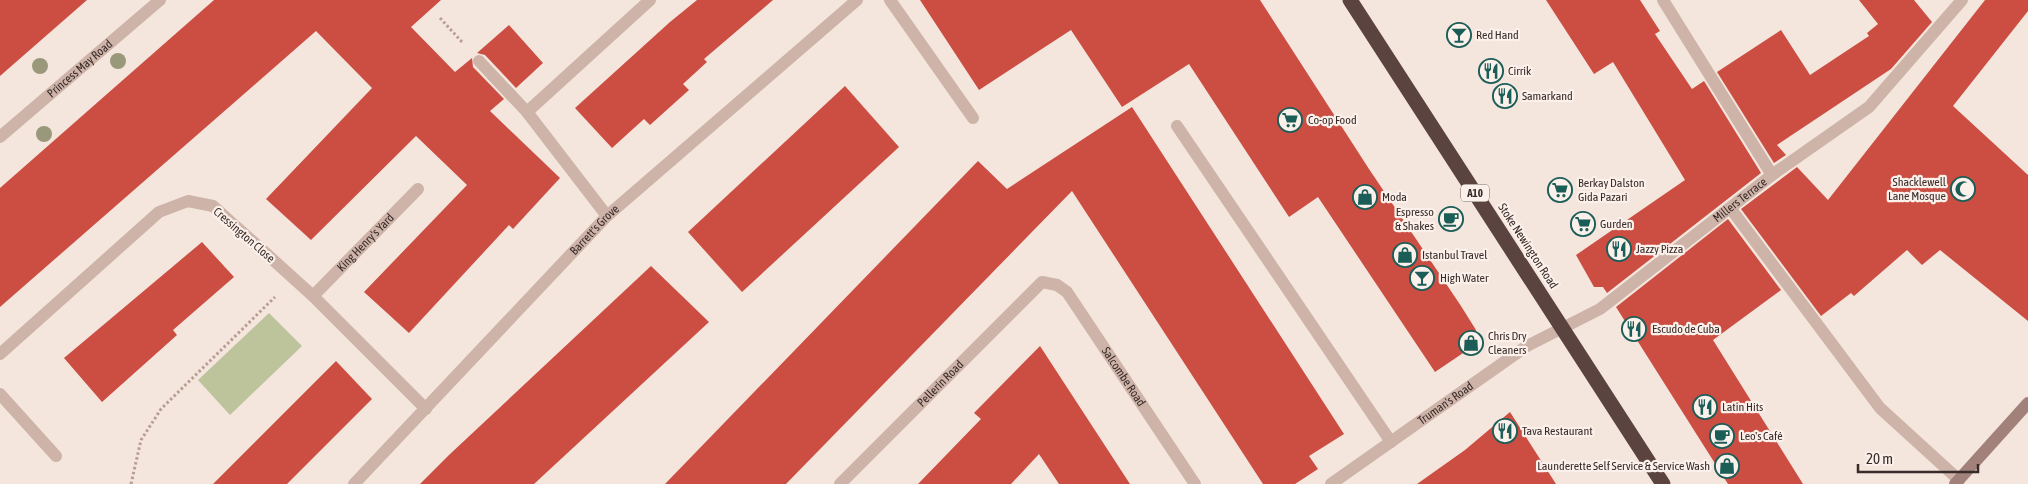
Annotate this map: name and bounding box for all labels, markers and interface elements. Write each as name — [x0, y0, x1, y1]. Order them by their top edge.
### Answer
bar icon: Red Hand — [1446, 22, 1472, 48]
place label: Red Hand — [1476, 28, 1519, 42]
street label: Princess May Road — [44, 37, 115, 100]
restaurant icon: Cirrik — [1478, 58, 1504, 84]
place label: Cirrik — [1508, 64, 1532, 78]
restaurant icon: Samarkand — [1492, 83, 1518, 109]
place label: Samarkand — [1522, 89, 1573, 103]
supermarket icon: Co-op Food — [1277, 107, 1303, 133]
place label: Co-op Food — [1308, 113, 1357, 127]
street label: Millers Terrace — [1710, 175, 1770, 225]
place label: Shacklewell Lane Mosque — [1888, 175, 1947, 203]
place label: Berkay Dalston Gida Pazari — [1578, 176, 1645, 204]
mosque icon: Shacklewell Lane Mosque — [1950, 176, 1976, 202]
supermarket icon: Berkay Dalston Gida Pazari — [1547, 177, 1573, 203]
shop icon: Moda — [1352, 184, 1378, 210]
road number: A10 — [1461, 184, 1489, 202]
place label: Moda — [1382, 190, 1407, 204]
street label: Stoke Newington Road — [1495, 201, 1561, 291]
street label: Barrett's Grove — [567, 202, 622, 258]
street label: Cressington Close — [210, 205, 278, 265]
place label: Espresso & Shakes — [1395, 205, 1434, 233]
cafe icon: Espresso & Shakes — [1438, 206, 1464, 232]
street label: King Henry's Yard — [334, 211, 397, 274]
supermarket icon: Gurden — [1570, 211, 1596, 237]
place label: Gurden — [1600, 217, 1633, 231]
restaurant icon: Jazzy Pizza — [1606, 236, 1632, 262]
shop icon: Istanbul Travel — [1392, 242, 1418, 268]
place label: Jazzy Pizza — [1636, 242, 1683, 256]
place label: Istanbul Travel — [1422, 248, 1488, 262]
bar icon: High Water — [1409, 265, 1435, 291]
place label: High Water — [1440, 271, 1489, 285]
restaurant icon: Escudo de Cuba — [1621, 316, 1647, 342]
place label: Escudo de Cuba — [1652, 322, 1720, 336]
place label: Chris Dry Cleaners — [1488, 329, 1527, 357]
shop icon: Chris Dry Cleaners — [1458, 330, 1484, 356]
street label: Salcombe Road — [1099, 344, 1148, 409]
street label: Pellerin Road — [914, 358, 966, 410]
street label: Truman's Road — [1415, 379, 1476, 428]
restaurant icon: Latin Hits — [1692, 394, 1718, 420]
place label: Latin Hits — [1722, 400, 1763, 414]
restaurant icon: Tava Restaurant — [1492, 418, 1518, 444]
cafe icon: Leo's Café — [1709, 423, 1735, 449]
place label: Tava Restaurant — [1522, 424, 1593, 438]
place label: Leo's Café — [1740, 429, 1783, 443]
scale bar — [1858, 442, 1978, 474]
text: 20 m — [1866, 450, 1893, 467]
shop icon: Launderette Self Service & Service Wash — [1714, 453, 1740, 479]
place label: Launderette Self Service & Service Wash — [1537, 459, 1710, 473]

